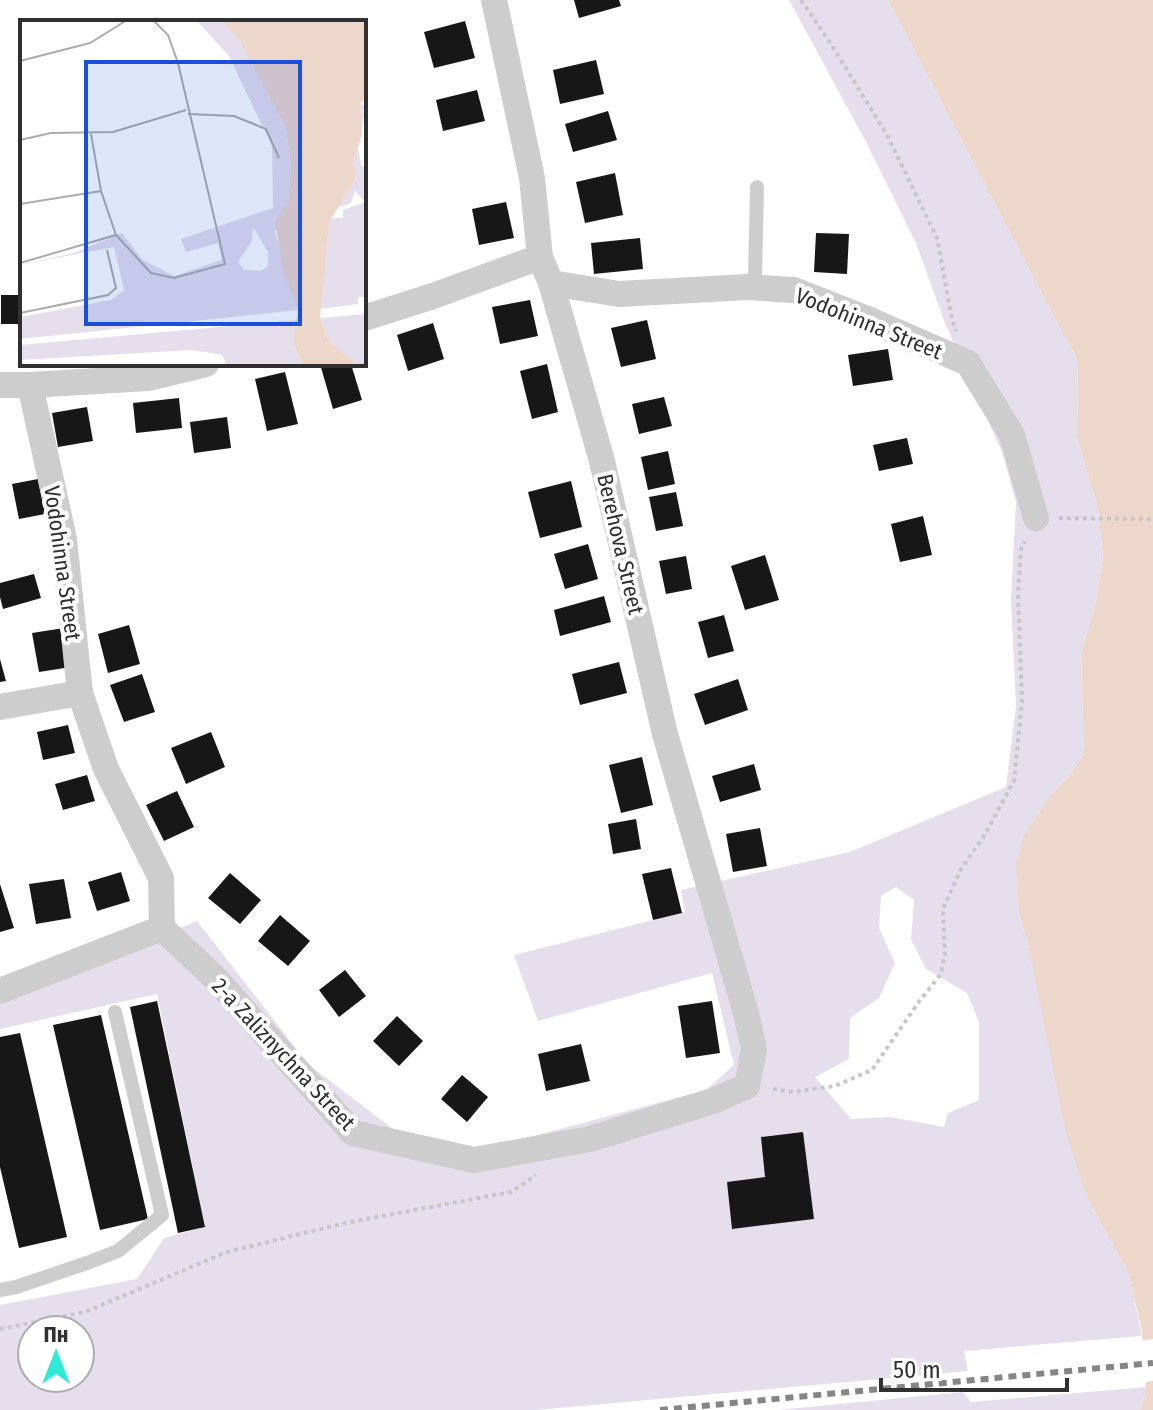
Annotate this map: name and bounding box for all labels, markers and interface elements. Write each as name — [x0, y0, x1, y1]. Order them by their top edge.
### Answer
inset map — [20, 20, 366, 366]
street label: Vodohinna Street — [791, 282, 947, 365]
street label: Berehova Street — [591, 471, 650, 618]
street label: Vodohinna Street — [38, 484, 87, 643]
street label: 2-a Zaliznychna Street — [206, 973, 362, 1137]
north arrow — [16, 1314, 96, 1394]
text: Пн — [44, 1321, 68, 1348]
scale bar — [881, 1342, 1067, 1392]
text: 50 m — [893, 1356, 941, 1384]

